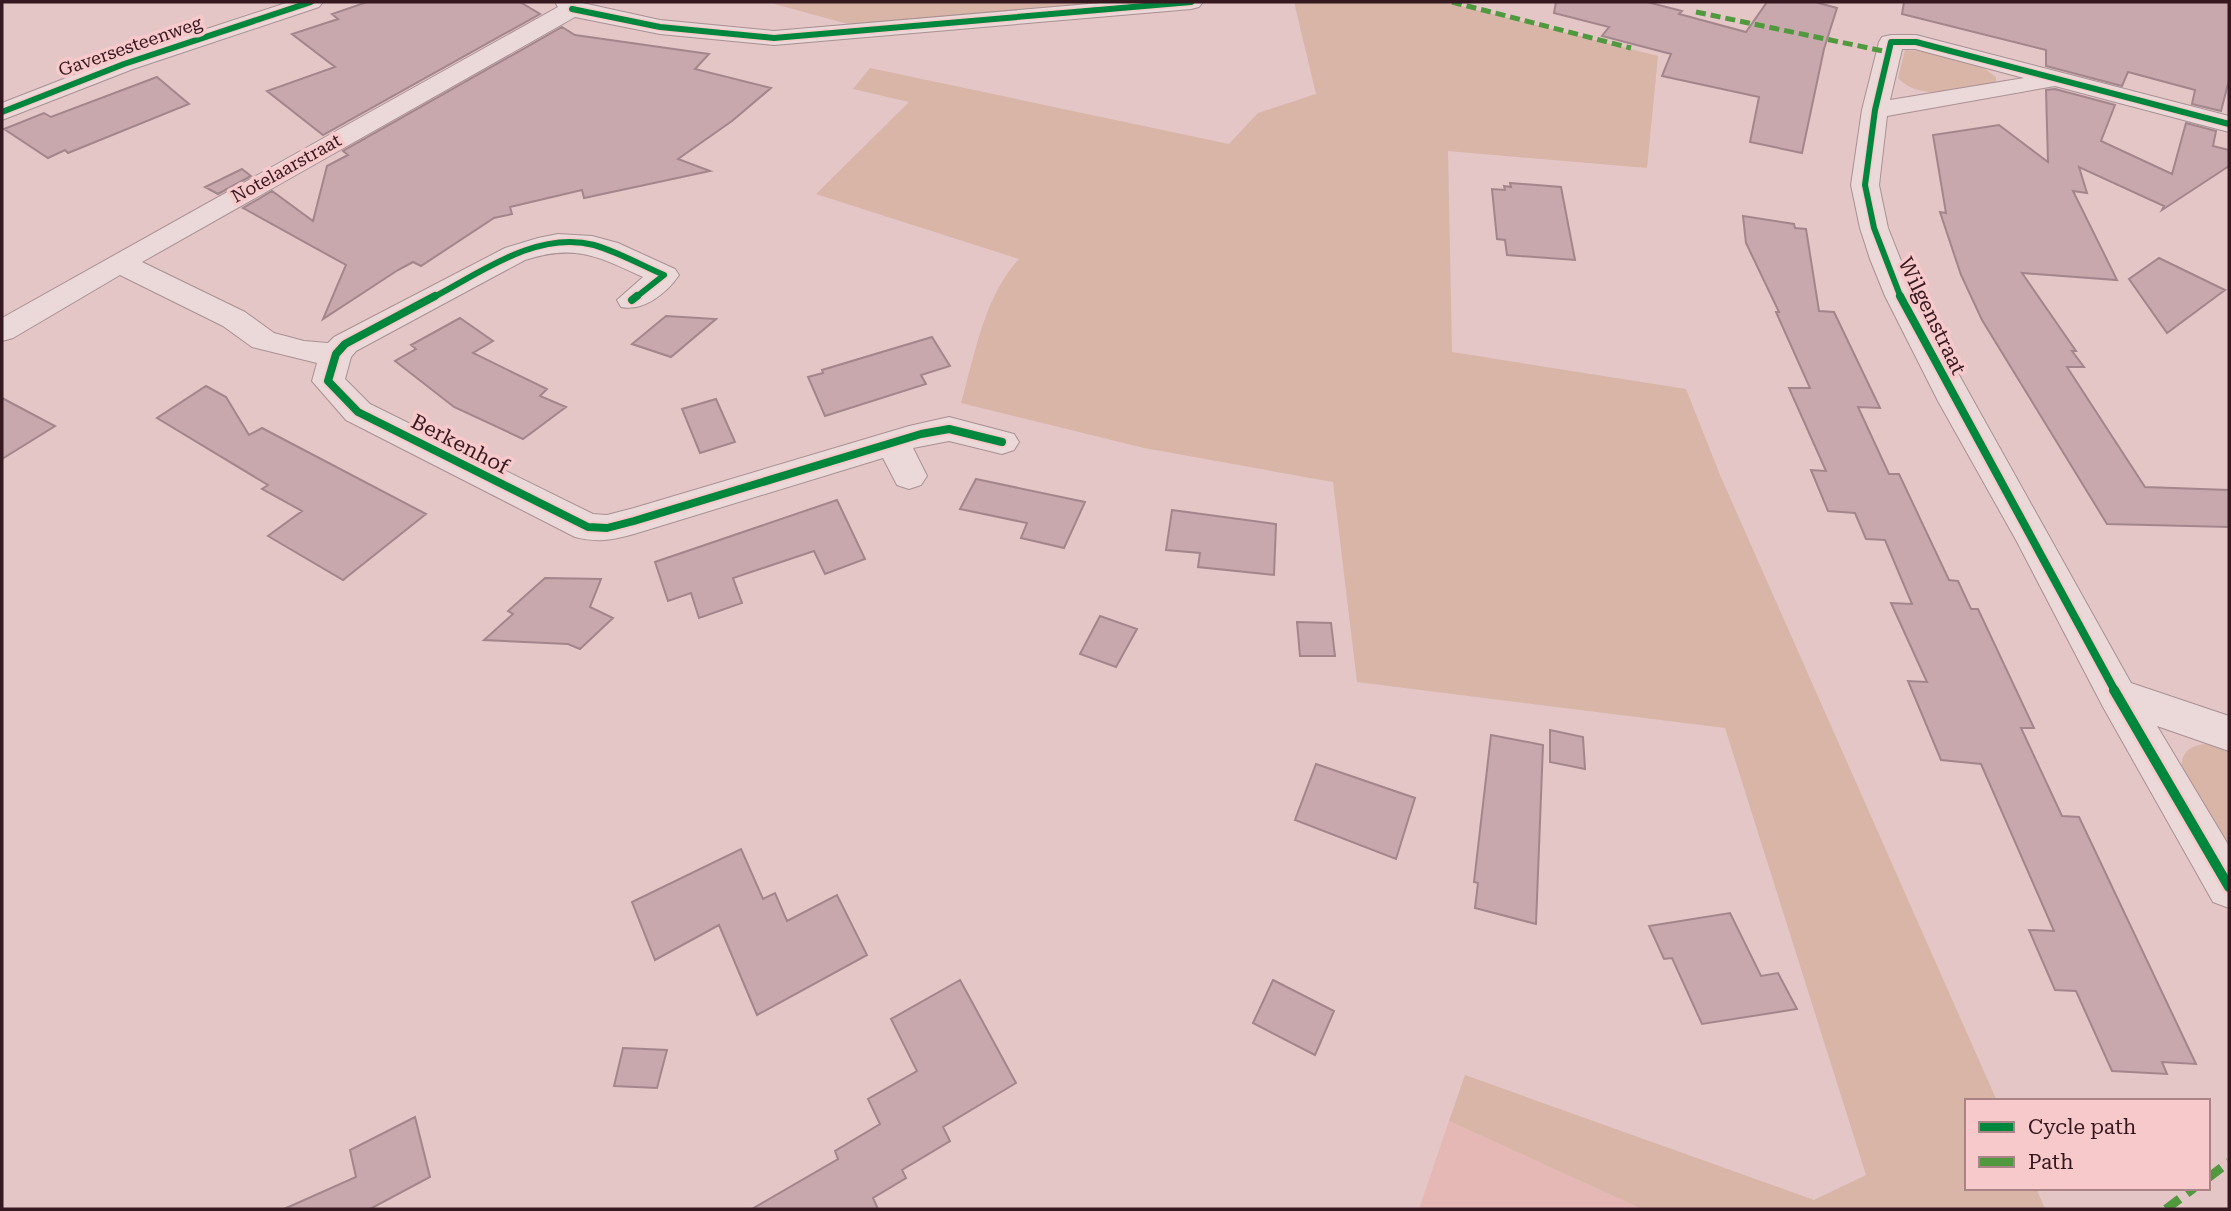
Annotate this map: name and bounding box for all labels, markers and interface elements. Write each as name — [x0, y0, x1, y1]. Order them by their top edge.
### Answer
street label: Gaversesteenweg — [56, 11, 205, 80]
street label: Notelaarstraat — [227, 129, 345, 207]
street label: Wilgenstraat — [1893, 254, 1971, 379]
street label: Berkenhof — [407, 409, 514, 479]
legend — [1965, 1099, 2210, 1190]
text: Cycle path — [2028, 1115, 2137, 1139]
text: Path — [2028, 1150, 2074, 1174]

